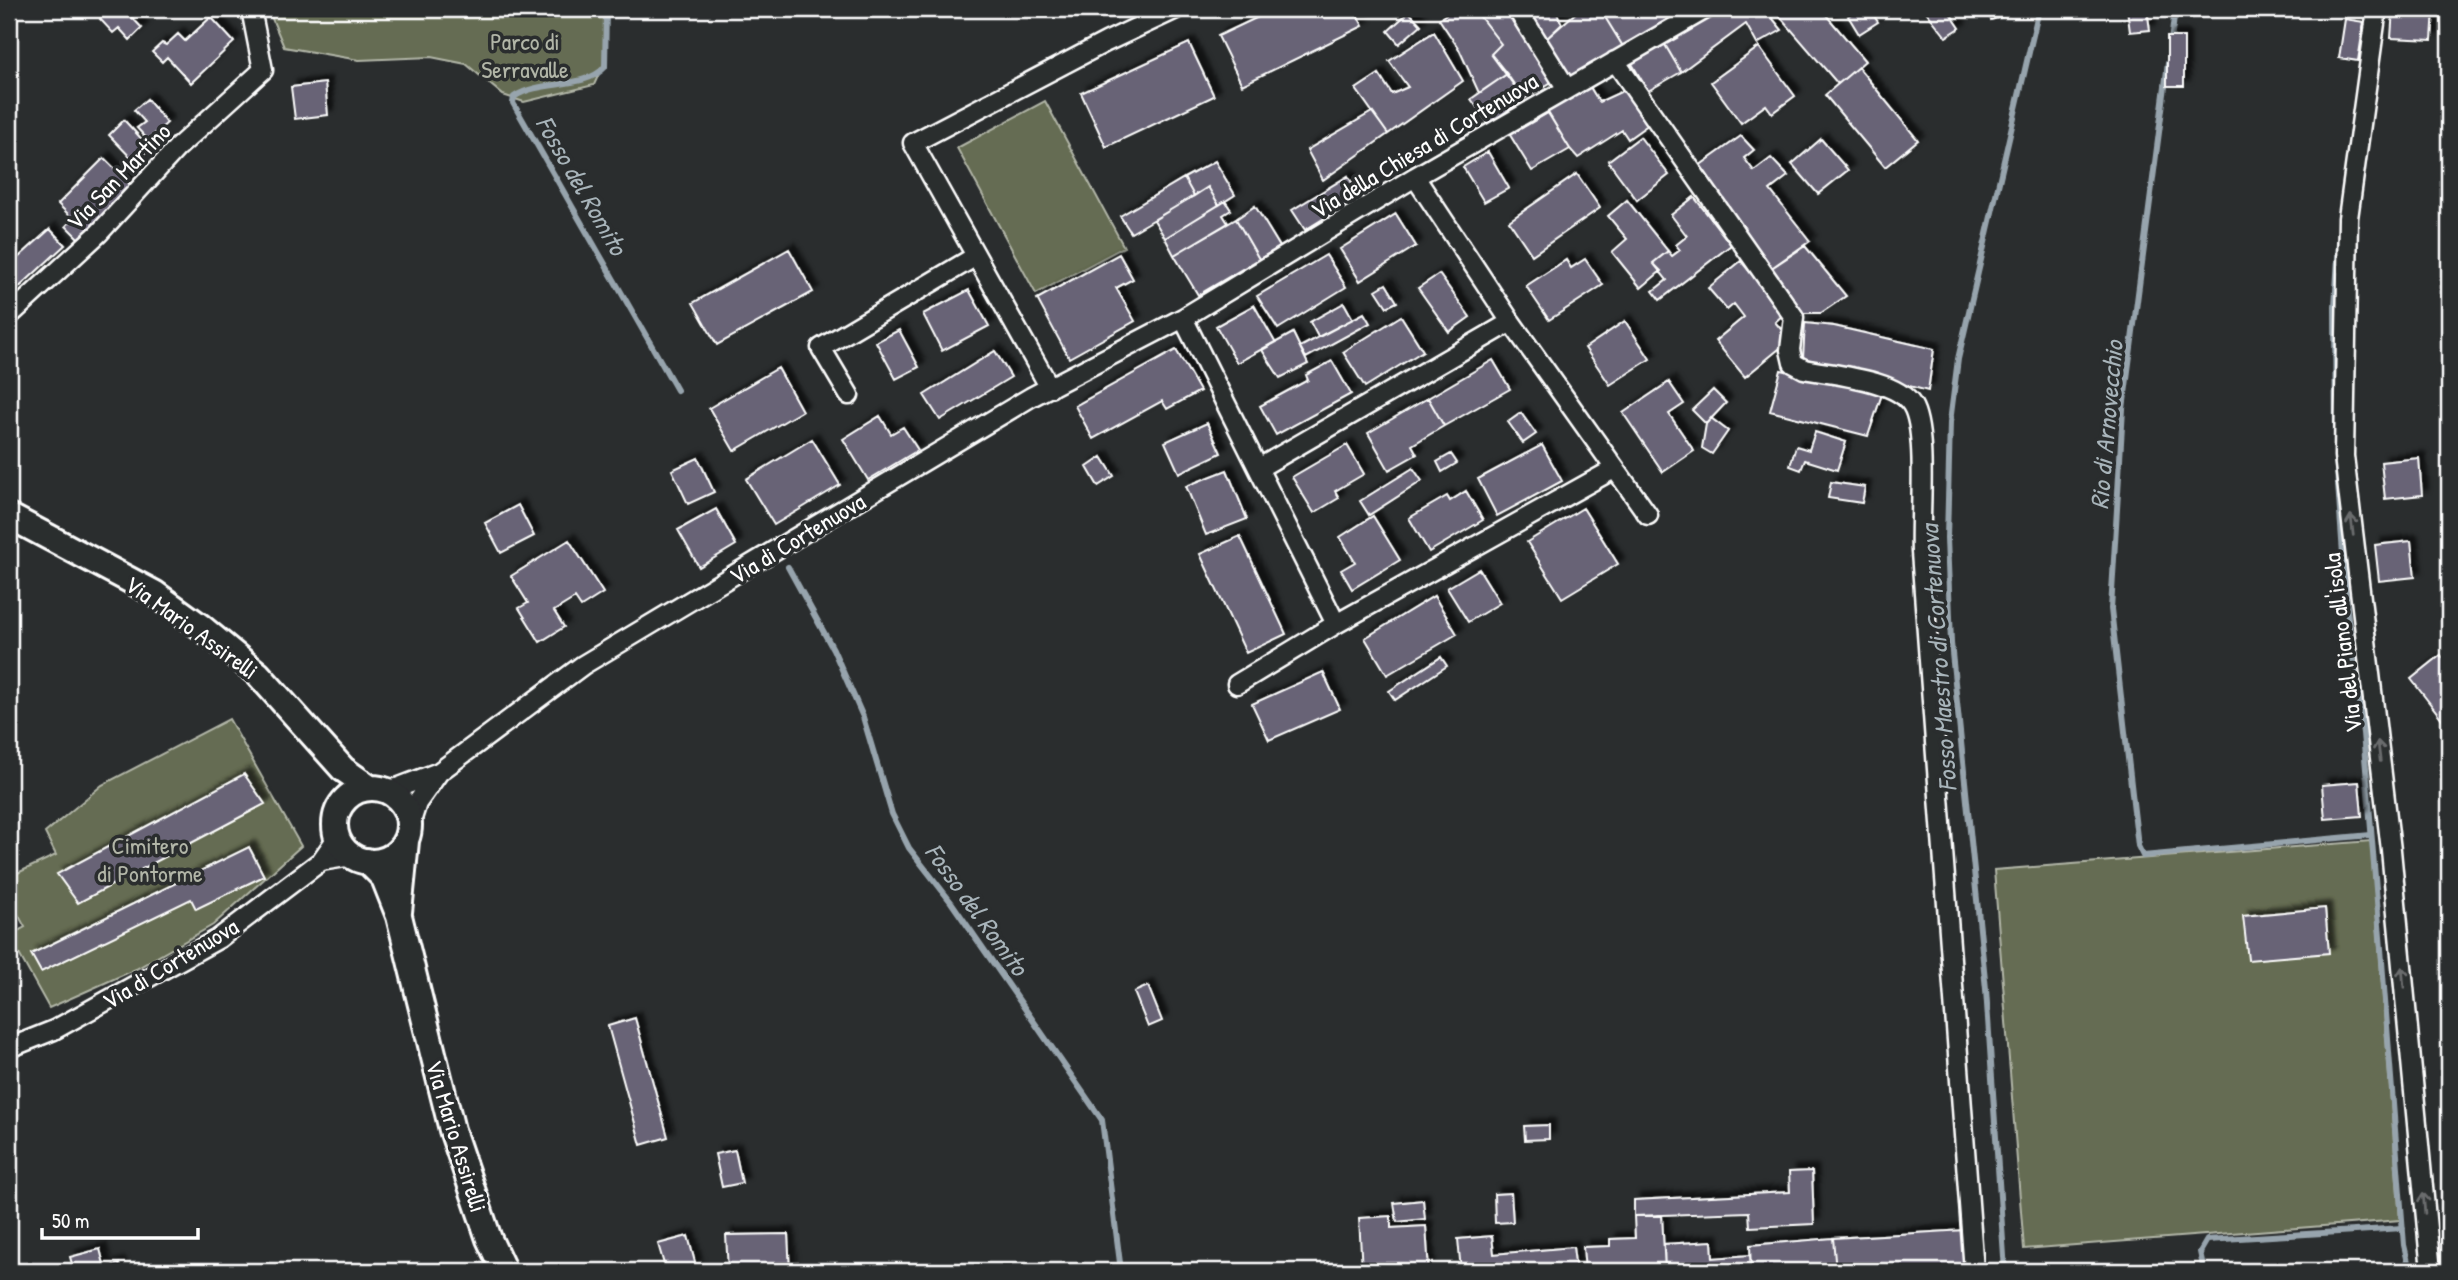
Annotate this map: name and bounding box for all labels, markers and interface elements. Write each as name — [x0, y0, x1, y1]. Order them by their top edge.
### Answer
park label: Parco di Serravalle — [481, 25, 569, 85]
street label: Via della Chiesa di Cortenuova — [1305, 64, 1543, 226]
water label: Fosso del Romito — [528, 109, 637, 263]
street label: Via San Martino — [59, 115, 178, 237]
water label: Rio di Arnovecchio — [2081, 337, 2131, 511]
street label: Via di Cortenuova — [723, 485, 871, 591]
one-way arrow — [2346, 514, 2359, 536]
water label: Fosso Maestro di Cortenuova — [1911, 521, 1965, 793]
street label: Via del Piano all'isola — [2315, 551, 2369, 735]
street label: Via Mario Assirelli — [119, 568, 265, 686]
one-way arrow — [2372, 740, 2385, 762]
park label: Cimitero di Pontorme — [97, 829, 203, 889]
water label: Fosso del Romito — [917, 836, 1038, 984]
street label: Via di Cortenuova — [96, 910, 244, 1016]
one-way arrow — [2396, 966, 2409, 989]
street label: Via Mario Assirelli — [419, 1056, 495, 1216]
one-way arrow — [2418, 1193, 2431, 1215]
scale bar — [42, 1196, 198, 1240]
text: 50 m — [52, 1206, 89, 1235]

